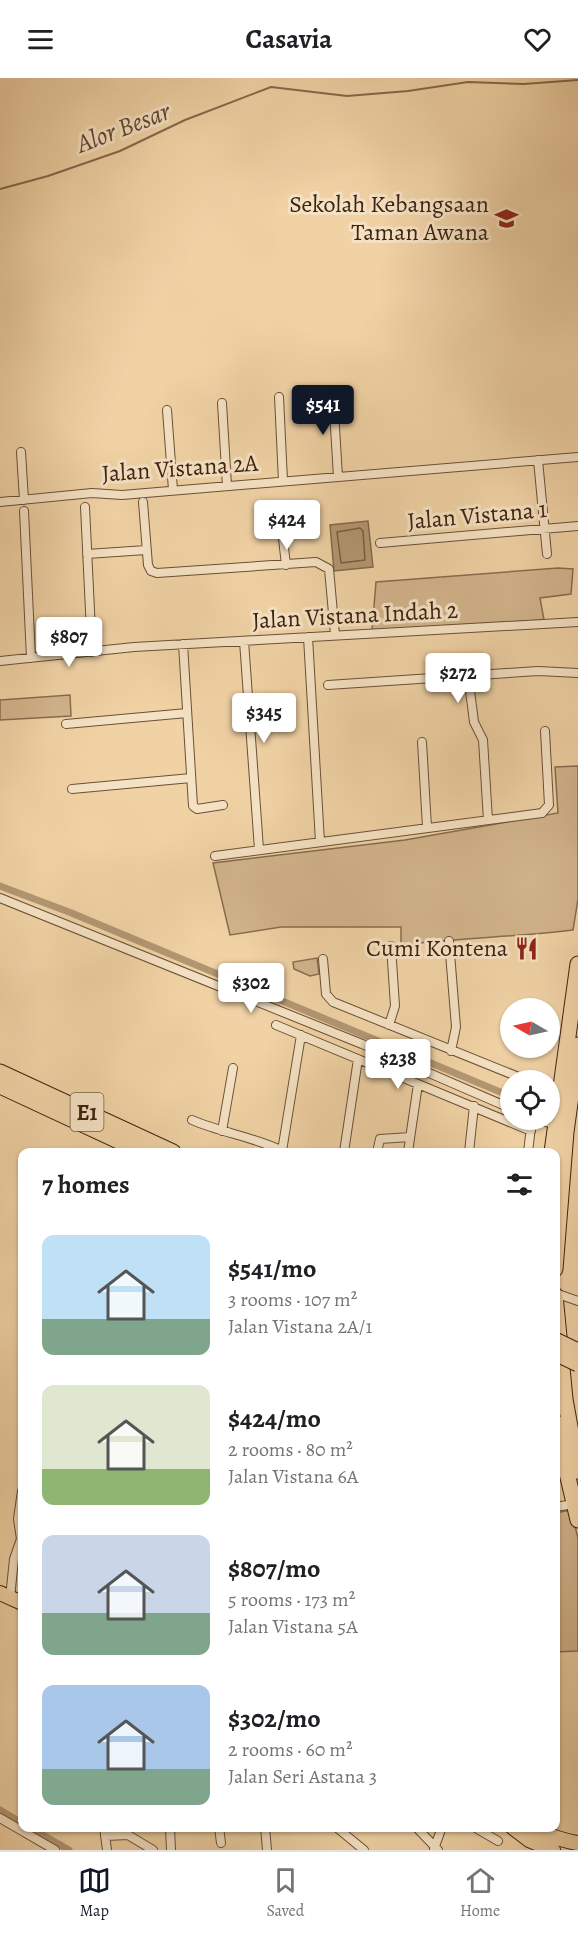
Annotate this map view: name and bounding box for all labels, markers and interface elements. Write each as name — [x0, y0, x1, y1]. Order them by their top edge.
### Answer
text: Casavia — [246, 21, 332, 57]
icon: menu — [24, 23, 57, 56]
icon: heart — [521, 23, 554, 56]
water label: Alor Besar — [69, 93, 176, 162]
place label: Sekolah Kebangsaan Taman Awana — [289, 188, 490, 248]
school or university icon: Sekolah Kebangsaan Taman Awana — [494, 205, 520, 231]
pin: $541 — [287, 385, 359, 436]
text: $541 — [306, 391, 340, 418]
street label: Jalan Vistana 2A — [101, 446, 260, 489]
street label: Jalan Vistana 1 — [406, 493, 548, 537]
pin: $424 — [251, 500, 323, 551]
text: $424 — [268, 506, 306, 533]
street label: Jalan Vistana Indah 2 — [251, 594, 459, 636]
pin: $807 — [33, 617, 105, 668]
text: $807 — [50, 623, 88, 650]
pin: $272 — [422, 653, 494, 704]
text: $272 — [439, 659, 477, 686]
pin: $345 — [228, 693, 300, 744]
text: $345 — [246, 699, 282, 726]
place label: Cumi Kontena — [366, 932, 509, 964]
restaurant icon: Cumi Kontena — [513, 935, 539, 961]
pin: $302 — [215, 963, 287, 1014]
text: $302 — [232, 969, 270, 996]
north arrow — [500, 998, 560, 1058]
map controls — [500, 998, 560, 1130]
pin: $238 — [362, 1039, 434, 1090]
text: $238 — [379, 1045, 417, 1072]
button: locate — [500, 1070, 560, 1130]
road number: E1 — [70, 1093, 104, 1131]
text: 7 homes — [42, 1167, 130, 1202]
icon: filters — [503, 1168, 536, 1201]
text: $541/mo — [228, 1251, 317, 1286]
icon: home — [90, 1259, 162, 1331]
text: 3 rooms · 107 m² — [228, 1286, 357, 1313]
text: Jalan Vistana 2A/1 — [228, 1313, 372, 1340]
text: $424/mo — [228, 1401, 321, 1436]
icon: home — [90, 1409, 162, 1481]
text: 2 rooms · 80 m² — [228, 1436, 353, 1463]
text: Jalan Vistana 6A — [228, 1463, 359, 1490]
text: $807/mo — [228, 1551, 321, 1586]
icon: home — [90, 1559, 162, 1631]
text: 5 rooms · 173 m² — [228, 1586, 355, 1613]
text: Jalan Vistana 5A — [228, 1613, 358, 1640]
text: $302/mo — [228, 1701, 321, 1736]
icon: home — [90, 1709, 162, 1781]
text: 2 rooms · 60 m² — [228, 1736, 352, 1763]
text: Jalan Seri Astana 3 — [228, 1763, 377, 1790]
tab: Map — [78, 1864, 111, 1922]
tab: Saved — [266, 1864, 304, 1922]
tab: Home — [460, 1864, 500, 1922]

